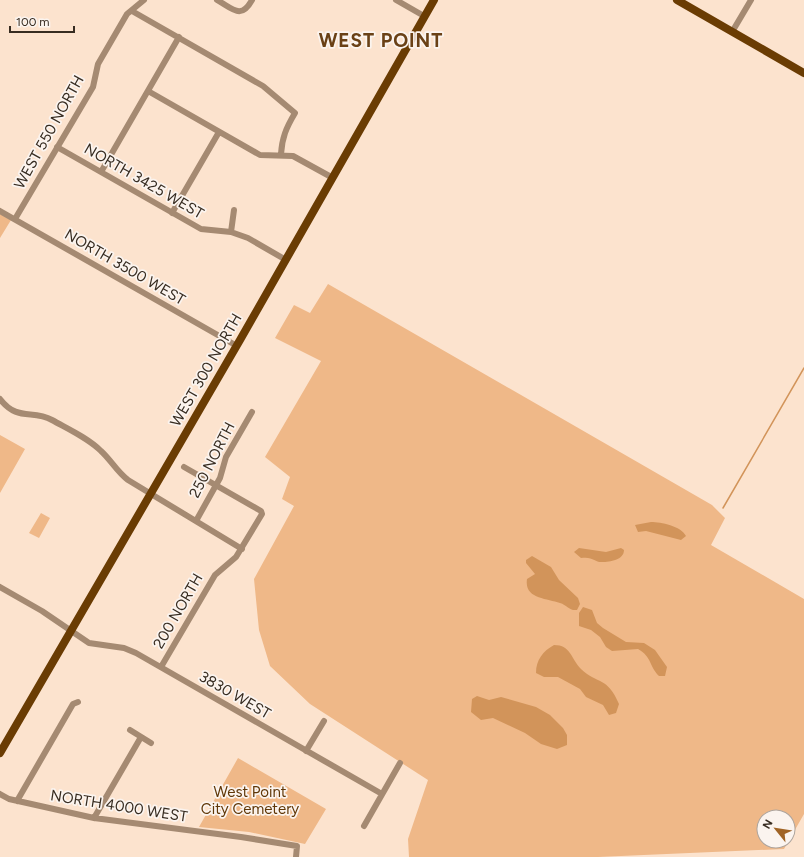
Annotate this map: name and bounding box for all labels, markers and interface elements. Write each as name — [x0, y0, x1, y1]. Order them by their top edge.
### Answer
scale bar — [10, 8, 74, 34]
text: 100 m — [16, 15, 50, 29]
district label: WEST POINT — [319, 29, 443, 52]
street label: WEST 550 NORTH — [10, 72, 88, 192]
street label: NORTH 3425 WEST — [81, 140, 207, 223]
street label: NORTH 3500 WEST — [61, 225, 189, 309]
street label: WEST 300 NORTH — [166, 310, 246, 430]
street label: 250 NORTH — [185, 419, 239, 501]
street label: 200 NORTH — [149, 570, 207, 652]
street label: 3830 WEST — [196, 667, 275, 723]
park label: West Point City Cemetery — [201, 783, 299, 818]
street label: NORTH 4000 WEST — [49, 786, 190, 826]
north arrow — [756, 809, 796, 849]
text: N — [760, 817, 776, 831]

